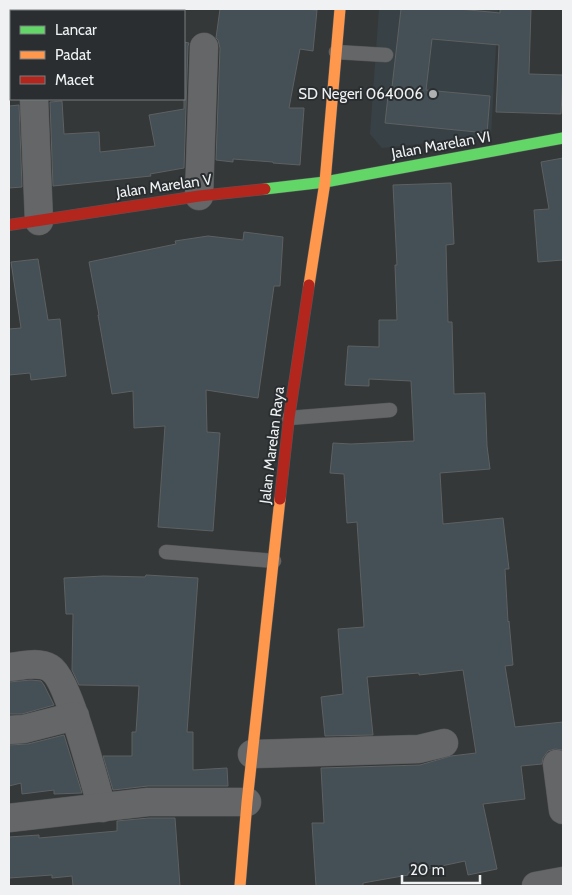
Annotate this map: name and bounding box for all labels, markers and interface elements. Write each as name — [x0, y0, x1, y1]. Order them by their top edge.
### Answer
legend — [10, 10, 185, 100]
text: Lancar — [55, 21, 97, 39]
text: Padat — [55, 46, 91, 64]
text: Macet — [55, 71, 94, 89]
place label: SD Negeri 064006 — [298, 85, 423, 103]
marker: SD Negeri 064006 — [427, 88, 439, 100]
street label: Jalan Marelan VI — [389, 127, 492, 163]
street label: Jalan Marelan V — [114, 170, 214, 202]
street label: Jalan Marelan Raya — [256, 385, 288, 506]
scale bar — [402, 852, 480, 884]
text: 20 m — [410, 861, 445, 879]

